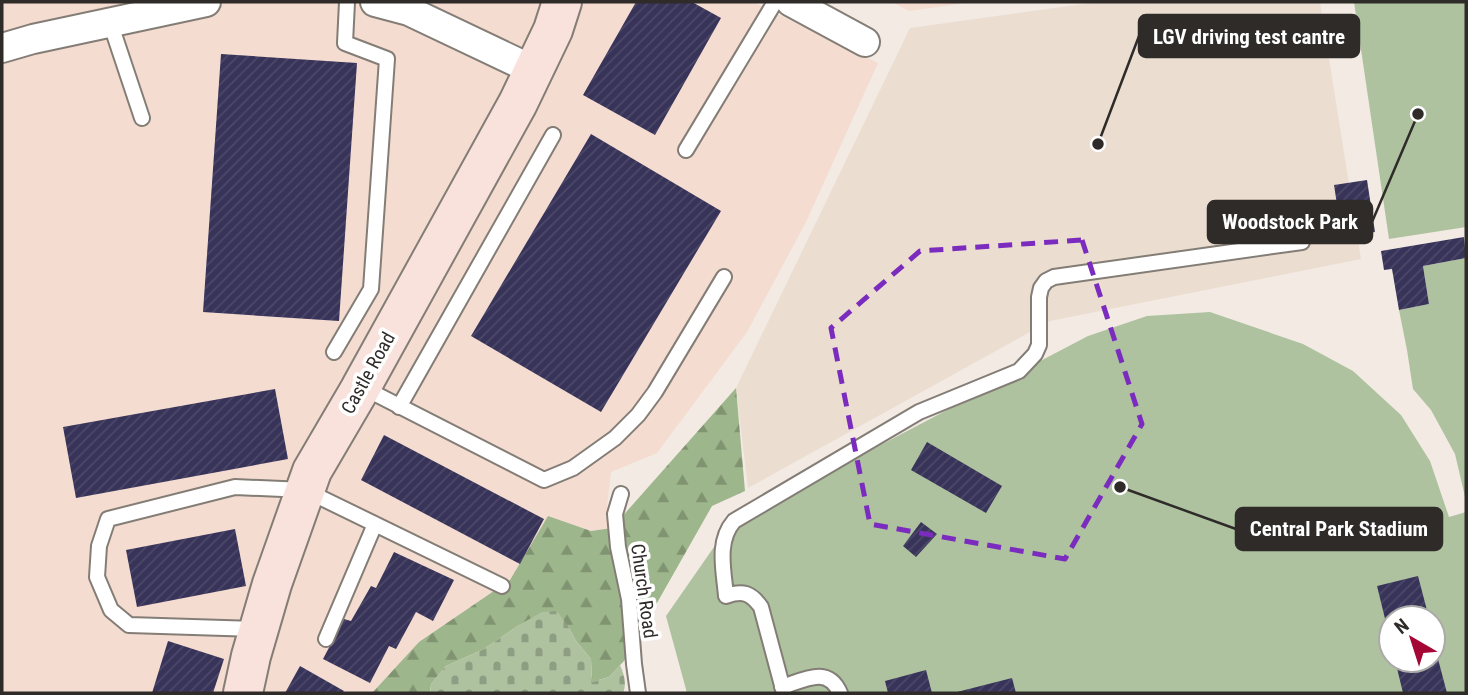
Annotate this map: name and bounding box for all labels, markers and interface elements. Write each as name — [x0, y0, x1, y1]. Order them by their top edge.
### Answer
callout: LGV driving test cantre — [1139, 15, 1359, 57]
text: LGV driving test cantre — [1153, 25, 1345, 49]
callout: Woodstock Park — [1208, 201, 1372, 243]
text: Woodstock Park — [1222, 210, 1359, 234]
street label: Castle Road — [336, 328, 400, 418]
callout: Central Park Stadium — [1236, 508, 1442, 550]
text: Central Park Stadium — [1250, 517, 1428, 541]
street label: Church Road — [626, 542, 662, 640]
north arrow — [1377, 604, 1447, 674]
text: N — [1390, 614, 1413, 639]

